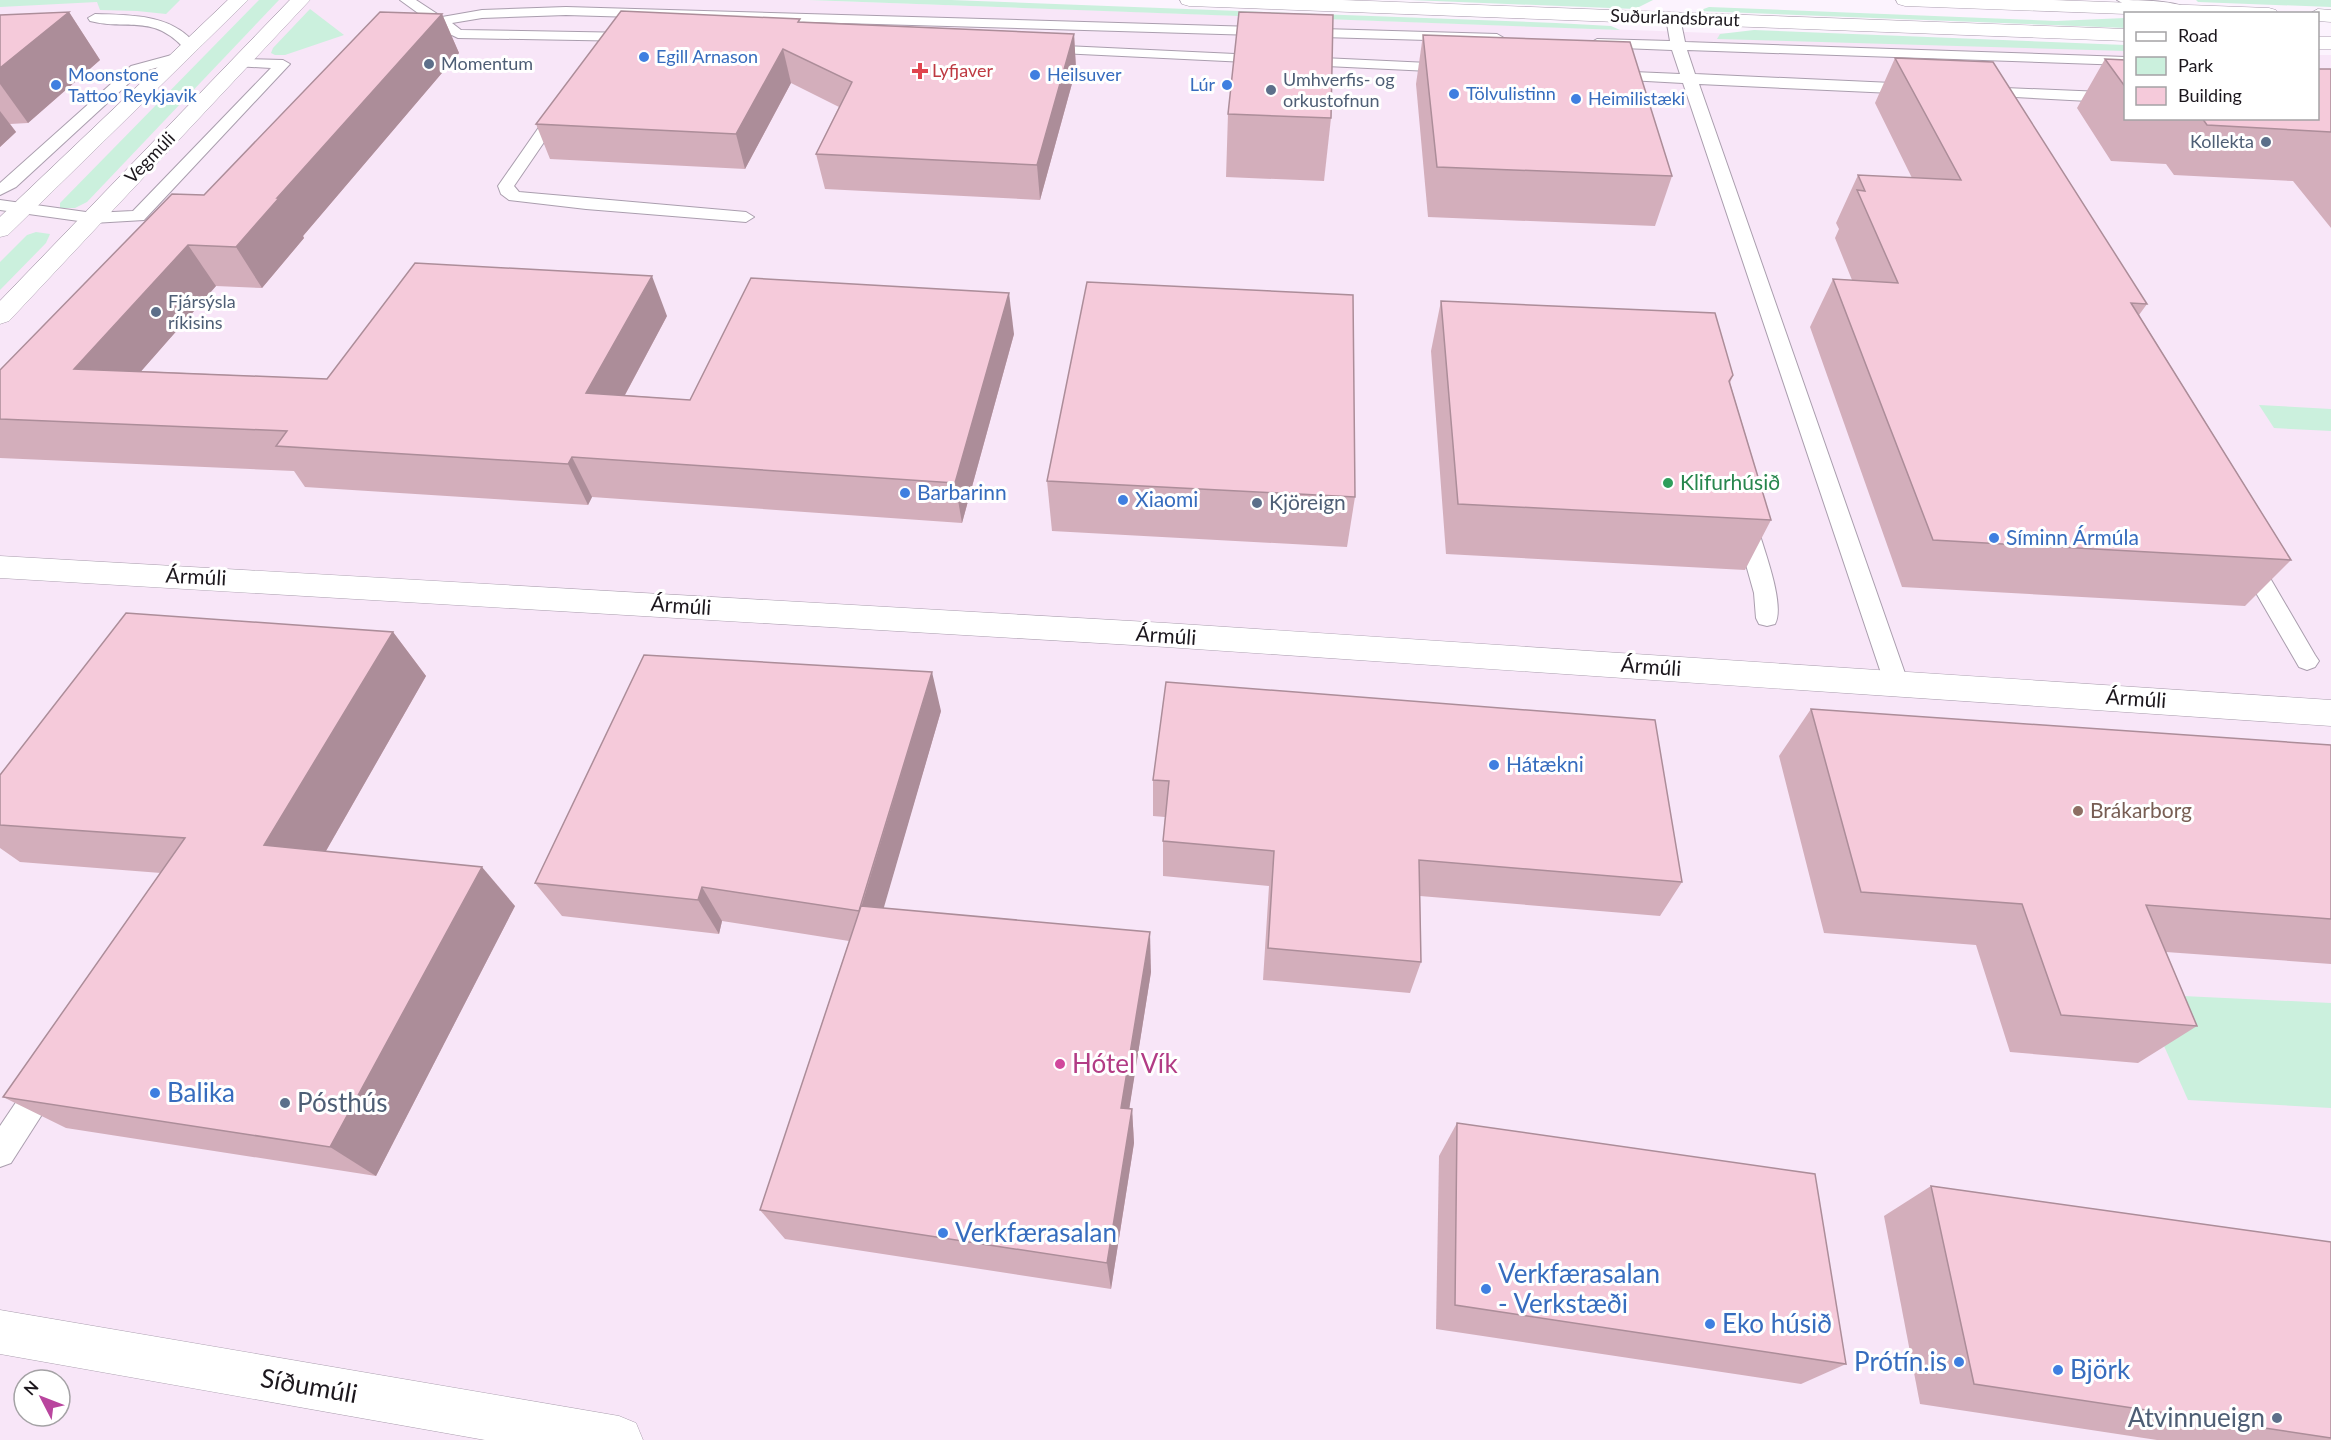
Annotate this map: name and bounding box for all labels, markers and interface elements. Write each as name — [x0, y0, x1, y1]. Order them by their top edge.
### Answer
street label: Suðurlandsbraut — [1610, 4, 1741, 30]
legend — [2124, 12, 2319, 120]
text: Road — [2178, 24, 2218, 46]
place label: Egill Arnason — [656, 45, 758, 67]
marker: Egill Arnason — [637, 50, 651, 64]
place label: Momentum — [441, 52, 533, 74]
text: Park — [2178, 54, 2214, 76]
marker: Momentum — [422, 57, 436, 71]
place label: Lyfjaver — [932, 59, 993, 81]
place label: Moonstone Tattoo Reykjavik — [68, 63, 198, 106]
place label: Heilsuver — [1047, 63, 1122, 85]
marker: Lyfjaver — [913, 64, 927, 78]
marker: Heilsuver — [1028, 68, 1042, 82]
place label: Umhverfis- og orkustofnun — [1283, 68, 1395, 111]
place label: Lúr — [1190, 73, 1215, 95]
marker: Moonstone Tattoo Reykjavik — [49, 78, 63, 92]
marker: Lúr — [1220, 78, 1234, 92]
place label: Tölvulistinn — [1466, 82, 1556, 104]
marker: Umhverfis- og orkustofnun — [1264, 83, 1278, 97]
text: Building — [2178, 84, 2242, 106]
marker: Tölvulistinn — [1447, 87, 1461, 101]
place label: Heimilistæki — [1588, 87, 1685, 109]
marker: Heimilistæki — [1569, 92, 1583, 106]
street label: Vegmúli — [119, 127, 179, 188]
place label: Kollekta — [2190, 130, 2254, 152]
marker: Kollekta — [2259, 135, 2273, 149]
place label: Fjársýsla ríkisins — [168, 290, 236, 333]
marker: Fjársýsla ríkisins — [149, 305, 163, 319]
place label: Klifurhúsið — [1680, 469, 1780, 494]
marker: Klifurhúsið — [1661, 476, 1675, 490]
place label: Barbarinn — [917, 479, 1007, 504]
marker: Barbarinn — [898, 486, 912, 500]
place label: Xiaomi — [1135, 486, 1198, 511]
place label: Kjöreign — [1269, 489, 1346, 514]
marker: Xiaomi — [1116, 493, 1130, 507]
marker: Kjöreign — [1250, 496, 1264, 510]
place label: Síminn Ármúla — [2006, 524, 2139, 549]
marker: Síminn Ármúla — [1987, 531, 2001, 545]
street label: Ármúli — [165, 561, 227, 590]
street label: Ármúli — [650, 590, 712, 619]
street label: Ármúli — [1135, 620, 1197, 649]
street label: Ármúli — [1620, 651, 1682, 680]
street label: Ármúli — [2105, 683, 2167, 712]
place label: Hátækni — [1506, 751, 1584, 776]
marker: Hátækni — [1487, 758, 1501, 772]
place label: Brákarborg — [2090, 797, 2192, 822]
marker: Brákarborg — [2071, 804, 2085, 818]
place label: Hótel Vík — [1072, 1047, 1179, 1079]
marker: Hótel Vík — [1053, 1057, 1067, 1071]
place label: Balika — [167, 1076, 235, 1108]
marker: Balika — [148, 1086, 162, 1100]
place label: Pósthús — [297, 1086, 388, 1118]
marker: Pósthús — [278, 1096, 292, 1110]
place label: Verkfærasalan — [955, 1216, 1117, 1248]
marker: Verkfærasalan — [936, 1226, 950, 1240]
place label: Verkfærasalan - Verkstæði — [1498, 1257, 1660, 1319]
marker: Verkfærasalan - Verkstæði — [1479, 1282, 1493, 1296]
place label: Eko húsið — [1722, 1307, 1832, 1339]
marker: Eko húsið — [1703, 1317, 1717, 1331]
place label: Prótín.is — [1854, 1345, 1947, 1377]
place label: Björk — [2070, 1353, 2131, 1385]
marker: Prótín.is — [1952, 1355, 1966, 1369]
street label: Síðumúli — [258, 1361, 360, 1409]
marker: Björk — [2051, 1363, 2065, 1377]
north arrow — [12, 1368, 72, 1428]
text: N — [19, 1377, 42, 1399]
place label: Atvinnueign — [2128, 1401, 2265, 1433]
marker: Atvinnueign — [2270, 1411, 2284, 1425]

